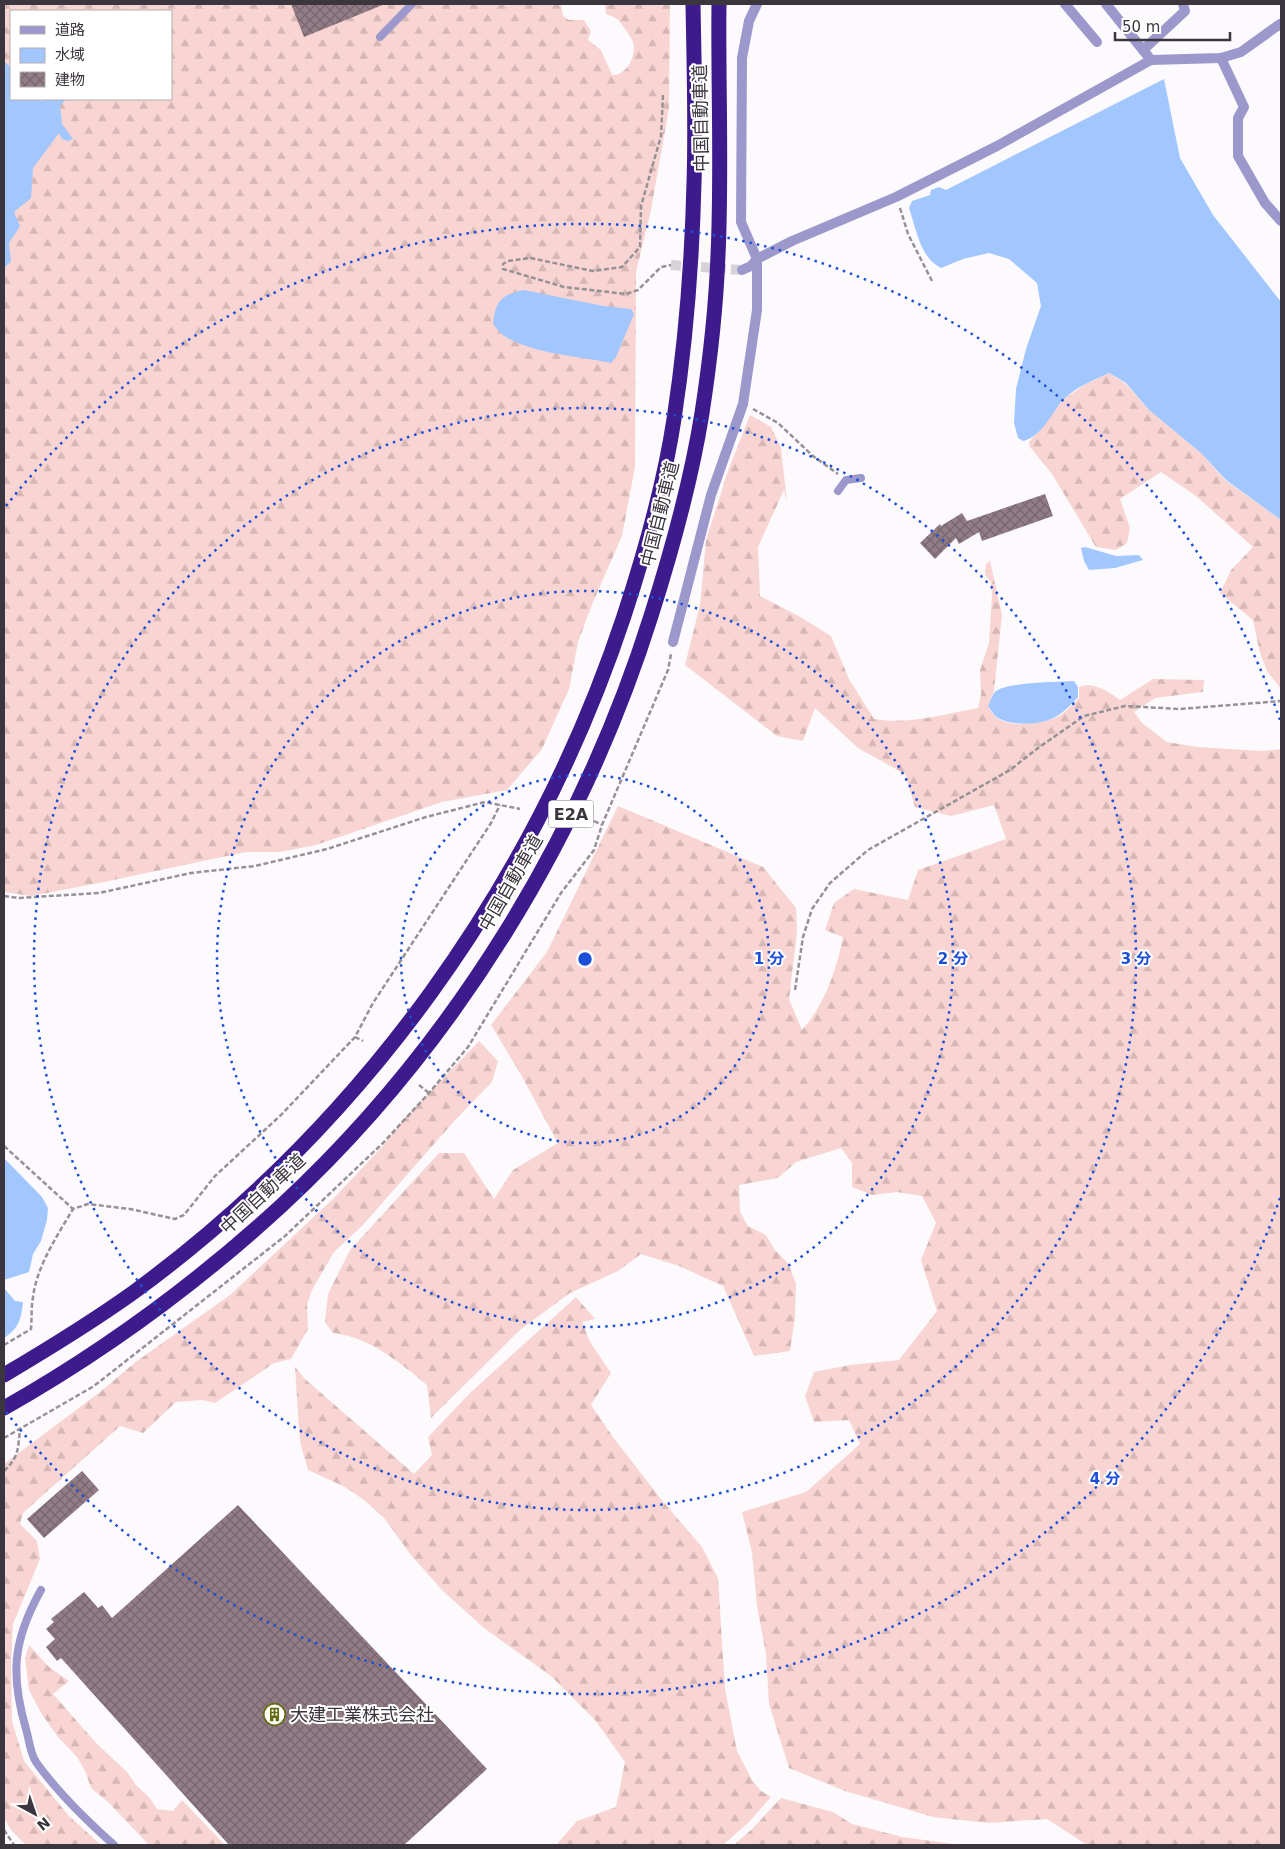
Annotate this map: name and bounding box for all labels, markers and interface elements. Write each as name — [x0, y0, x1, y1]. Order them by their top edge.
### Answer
legend — [10, 10, 172, 100]
scale bar — [1115, 10, 1230, 42]
text: 50 m — [1122, 18, 1160, 36]
text: 道路 — [55, 21, 85, 39]
text: 水域 — [55, 46, 85, 64]
street label: 中国自動車道 — [689, 64, 712, 172]
text: 建物 — [55, 71, 85, 89]
street label: 中国自動車道 — [636, 459, 683, 569]
road number: E2A — [548, 801, 594, 828]
street label: 中国自動車道 — [474, 831, 547, 935]
centre of rings — [576, 950, 594, 968]
text: 1 分 — [754, 950, 784, 968]
text: 2 分 — [938, 950, 968, 968]
text: 3 分 — [1121, 950, 1151, 968]
street label: 中国自動車道 — [216, 1149, 309, 1238]
text: 4 分 — [1090, 1470, 1120, 1488]
building icon: 大建工業株式会社 — [262, 1703, 286, 1727]
place label: 大建工業株式会社 — [290, 1704, 434, 1725]
north arrow — [10, 1789, 60, 1839]
text: N — [34, 1814, 53, 1834]

